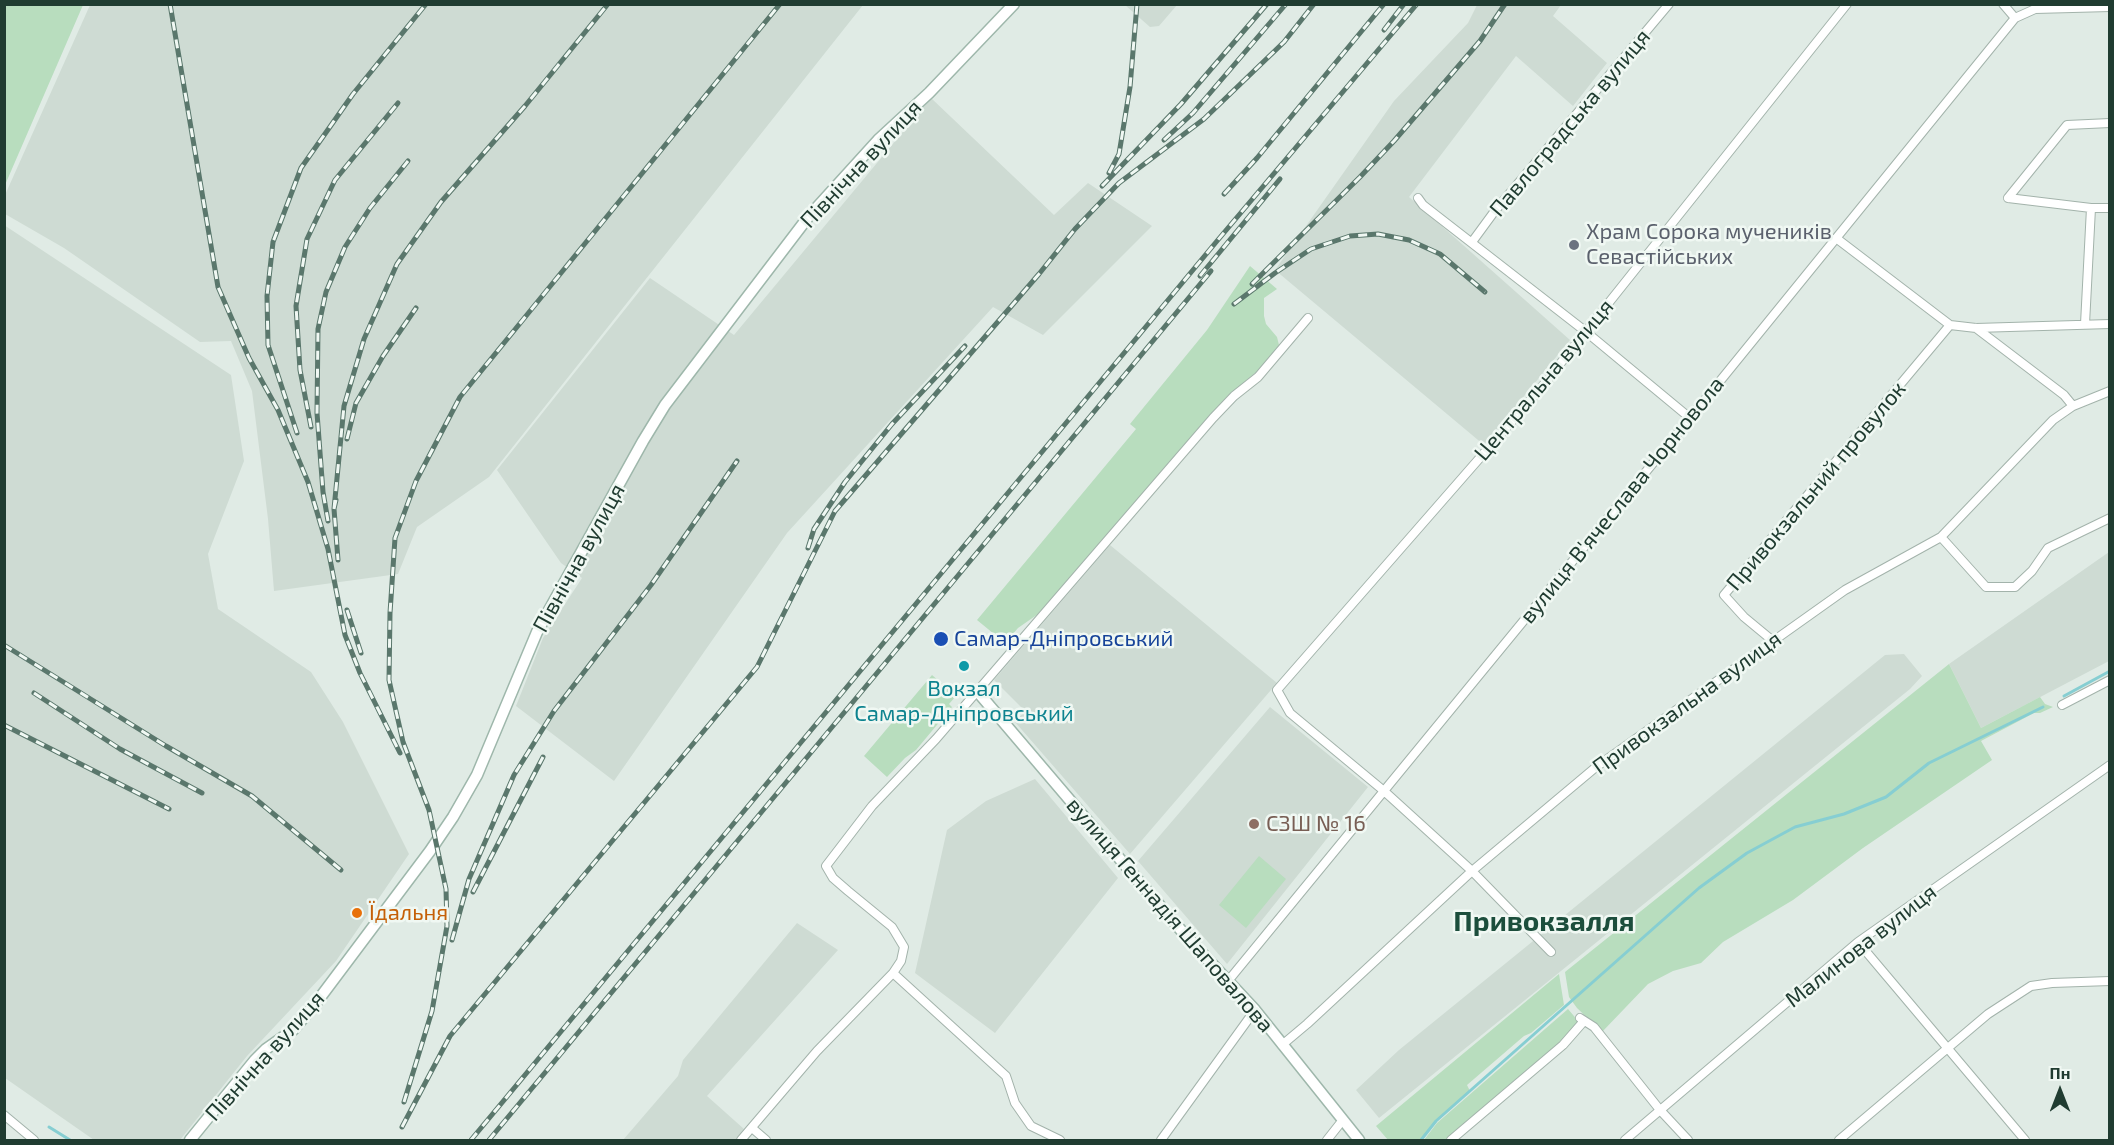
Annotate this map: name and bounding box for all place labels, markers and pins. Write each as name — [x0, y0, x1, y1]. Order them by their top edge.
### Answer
place label: Храм Сорока мучеників Севастійських — [1586, 219, 1832, 270]
marker: Храм Сорока мучеників Севастійських — [1567, 238, 1581, 252]
place label: Самар-Дніпровський — [954, 626, 1173, 652]
marker: Самар-Дніпровський — [932, 630, 950, 648]
marker: Вокзал Самар-Дніпровський — [957, 659, 971, 673]
place label: Вокзал Самар-Дніпровський — [854, 676, 1074, 728]
place label: СЗШ № 16 — [1266, 811, 1366, 837]
marker: СЗШ № 16 — [1247, 817, 1261, 831]
place label: Їдальня — [369, 900, 448, 926]
marker: Їдальня — [350, 906, 364, 920]

